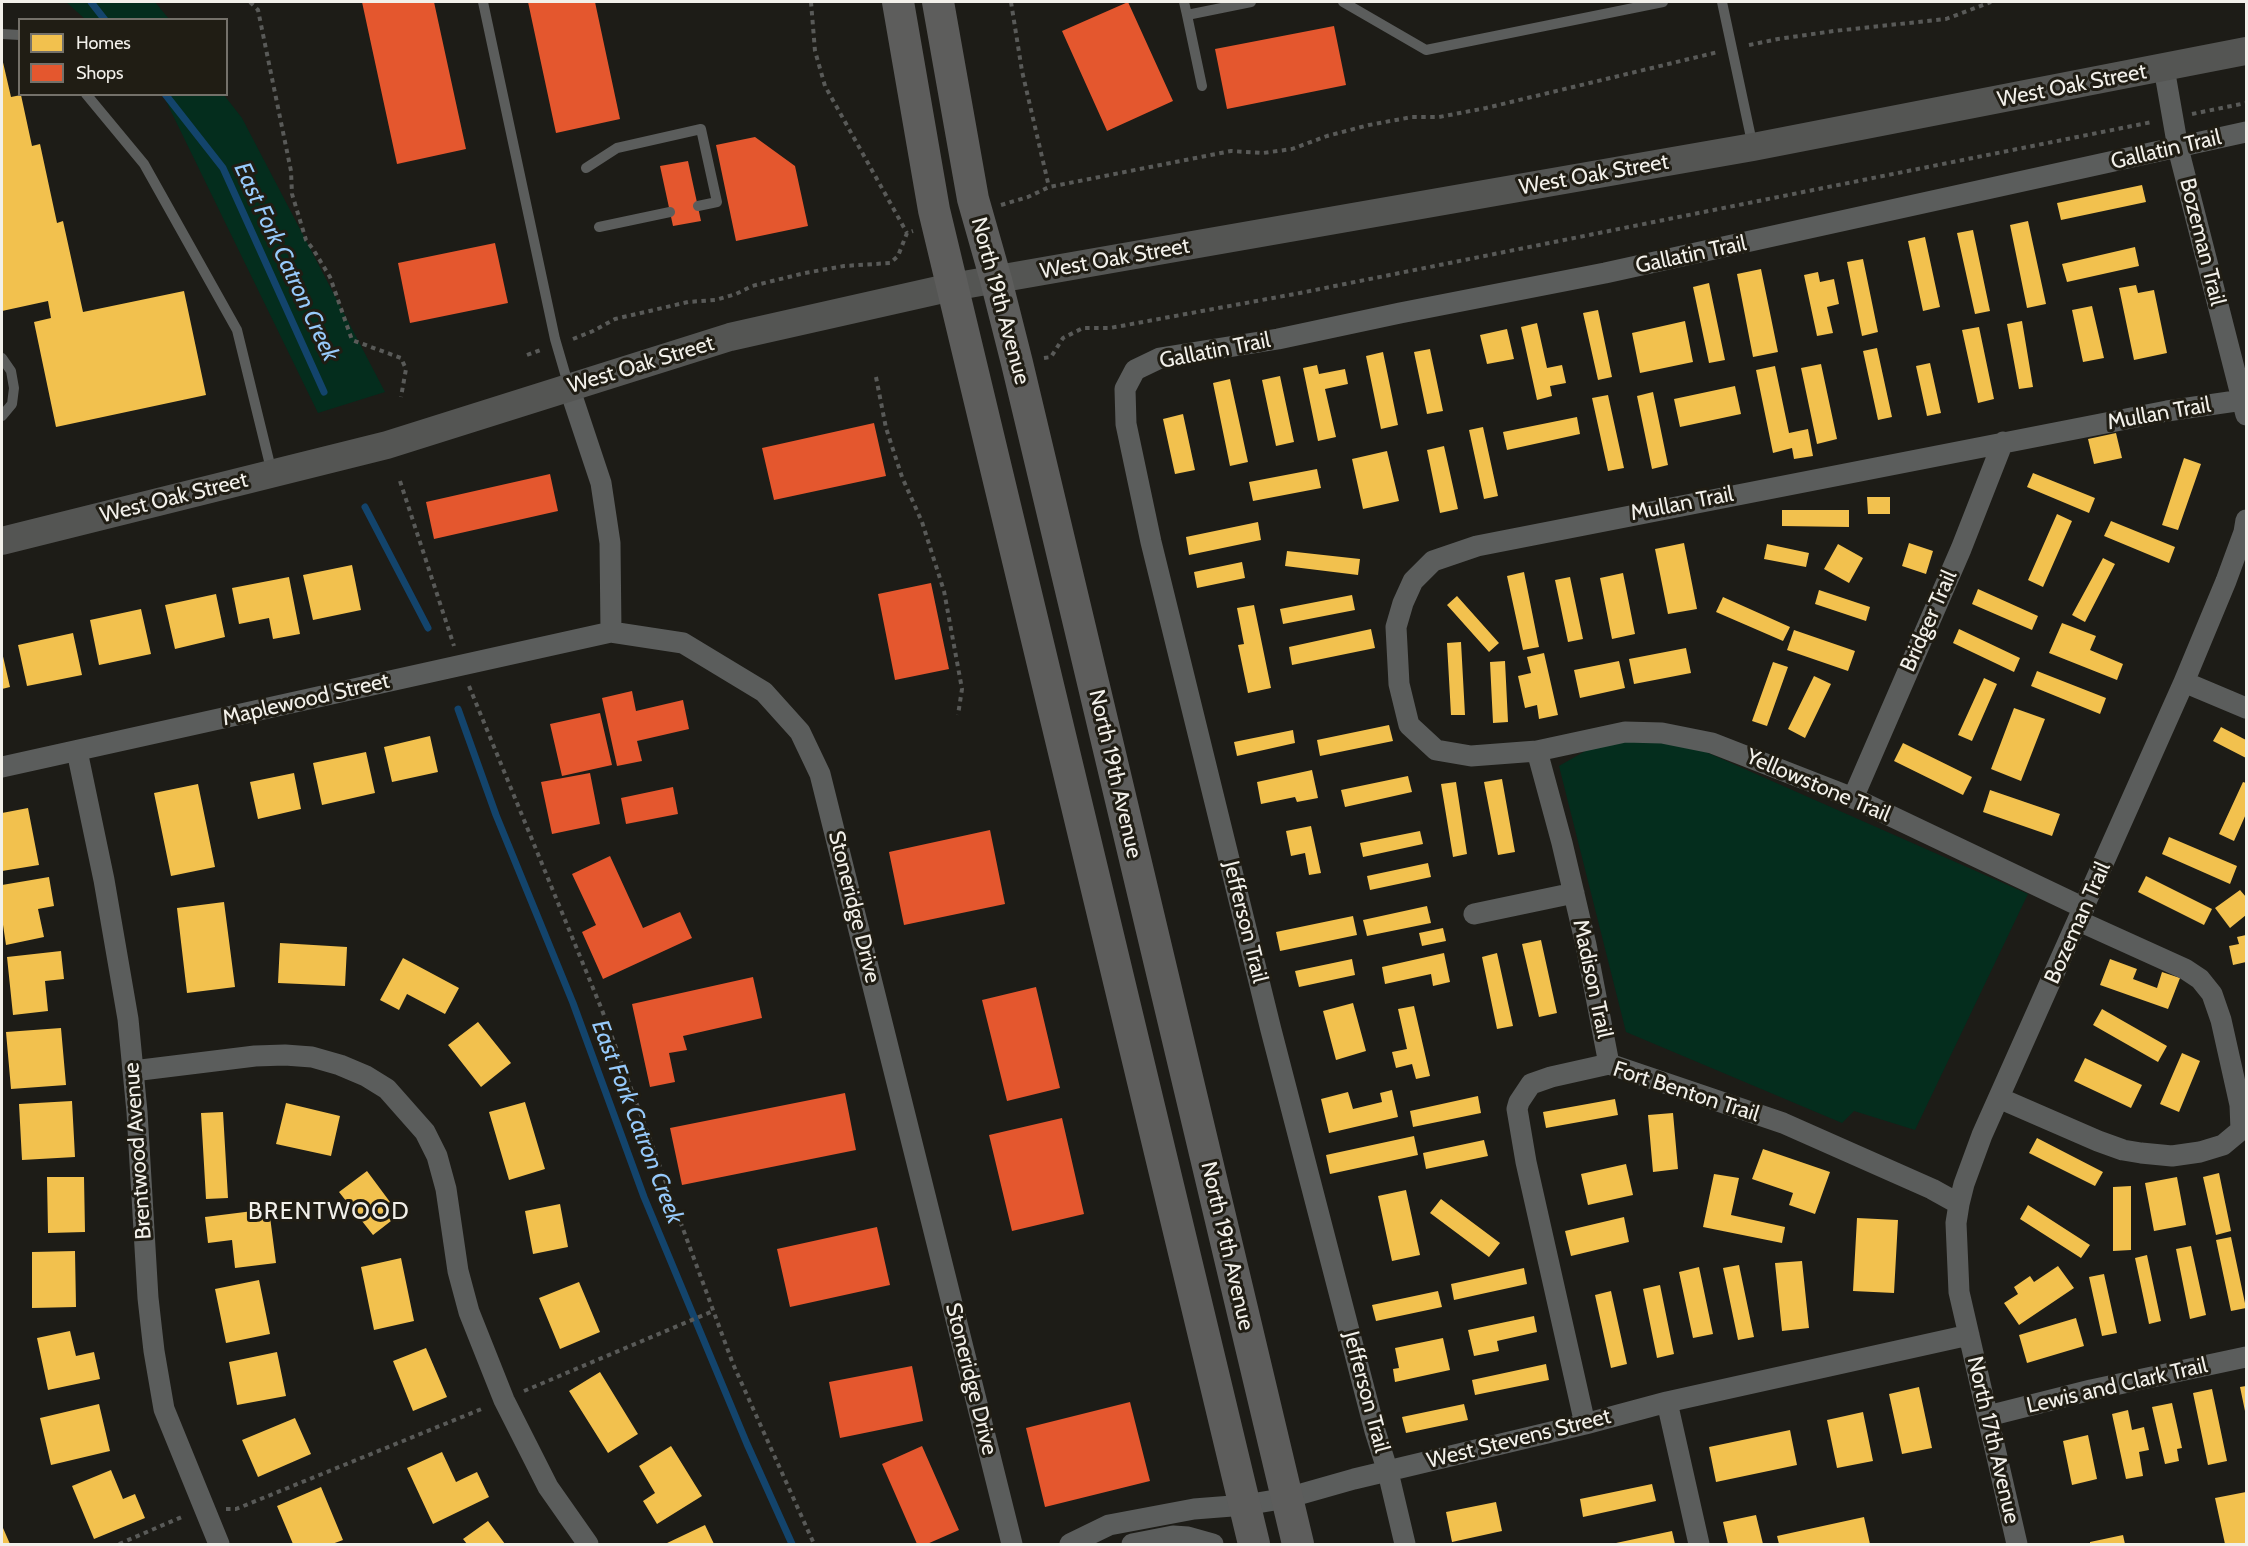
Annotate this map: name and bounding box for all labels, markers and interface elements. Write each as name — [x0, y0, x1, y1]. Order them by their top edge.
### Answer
legend — [18, 18, 228, 96]
text: Homes — [76, 32, 131, 54]
street label: West Oak Street — [1995, 59, 2149, 113]
text: Shops — [76, 62, 124, 84]
street label: Gallatin Trail — [2108, 124, 2224, 176]
street label: West Oak Street — [1517, 149, 1671, 201]
water label: East Fork Catron Creek — [227, 158, 345, 366]
street label: Bozeman Trail — [2173, 175, 2231, 309]
street label: North 19th Avenue — [965, 214, 1035, 388]
street label: Gallatin Trail — [1633, 230, 1749, 280]
street label: West Oak Street — [1038, 233, 1192, 285]
street label: Gallatin Trail — [1157, 327, 1273, 375]
street label: West Oak Street — [565, 330, 717, 400]
street label: Mullan Trail — [2105, 392, 2213, 436]
street label: West Oak Street — [97, 467, 251, 529]
street label: Mullan Trail — [1628, 481, 1736, 527]
street label: Bridger Trail — [1895, 566, 1963, 676]
street label: Maplewood Street — [220, 668, 392, 732]
street label: North 19th Avenue — [1083, 687, 1147, 861]
street label: Yellowstone Trail — [1742, 744, 1894, 828]
street label: Stoneridge Drive — [822, 828, 886, 986]
street label: Jefferson Trail — [1217, 858, 1273, 986]
street label: Bozeman Trail — [2039, 858, 2117, 988]
street label: Madison Trail — [1567, 917, 1617, 1041]
water label: East Fork Catron Creek — [585, 1016, 689, 1228]
street label: Fort Benton Trail — [1610, 1056, 1762, 1128]
street label: Brentwood Avenue — [119, 1062, 157, 1240]
street label: North 19th Avenue — [1195, 1159, 1259, 1333]
district label: BRENTWOOD — [248, 1198, 410, 1226]
street label: Stoneridge Drive — [939, 1300, 1003, 1458]
street label: Jefferson Trail — [1337, 1328, 1395, 1456]
street label: Lewis and Clark Trail — [2024, 1352, 2210, 1420]
street label: North 17th Avenue — [1961, 1354, 2025, 1526]
street label: West Stevens Street — [1424, 1403, 1614, 1475]

